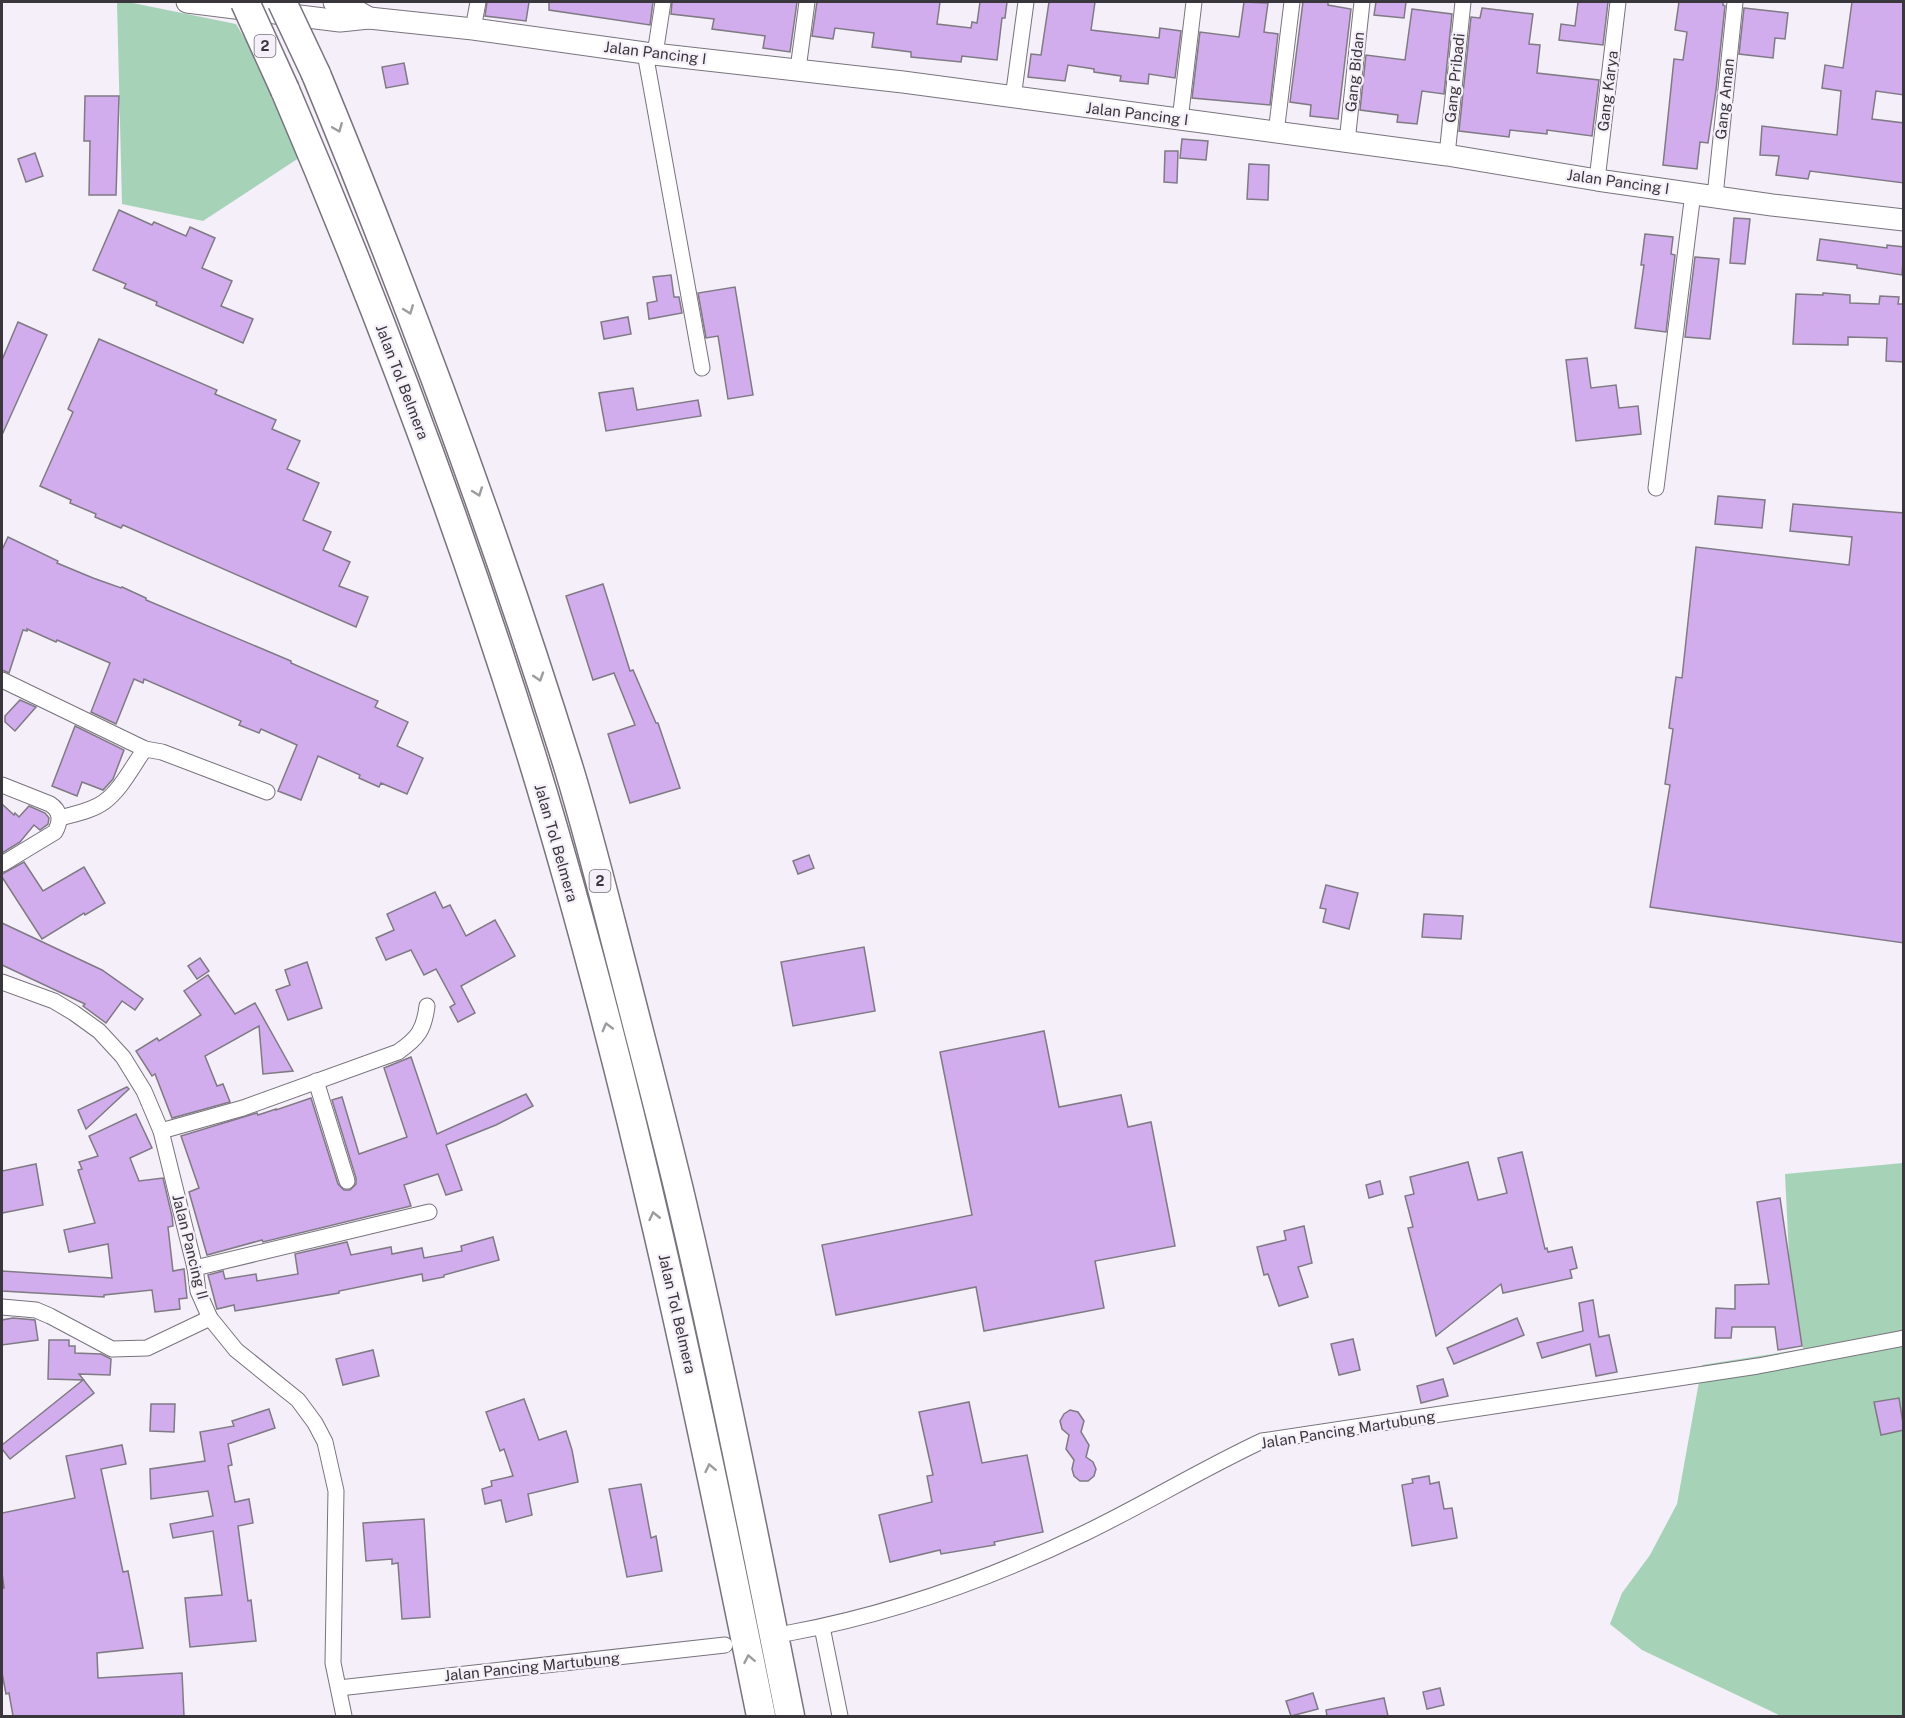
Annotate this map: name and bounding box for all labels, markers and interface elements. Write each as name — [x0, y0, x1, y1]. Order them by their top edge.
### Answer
street label: Gang Bidan — [1342, 31, 1367, 113]
street label: Gang Pribadi — [1441, 32, 1468, 124]
road number: 2 — [254, 35, 276, 57]
street label: Jalan Pancing I — [603, 38, 707, 67]
street label: Gang Karya — [1594, 49, 1621, 132]
street label: Gang Aman — [1712, 58, 1737, 140]
street label: Jalan Pancing I — [1085, 99, 1189, 128]
one-way arrow — [331, 122, 343, 133]
street label: Jalan Pancing I — [1566, 166, 1670, 197]
one-way arrow — [402, 304, 414, 315]
street label: Jalan Tol Belmera — [373, 322, 432, 442]
one-way arrow — [470, 486, 483, 497]
one-way arrow — [532, 671, 545, 682]
street label: Jalan Tol Belmera — [531, 782, 581, 904]
road number: 2 — [590, 870, 610, 892]
one-way arrow — [602, 1022, 614, 1033]
street label: Jalan Pancing II — [169, 1193, 212, 1301]
one-way arrow — [649, 1212, 662, 1222]
street label: Jalan Tol Belmera — [655, 1252, 700, 1375]
street label: Jalan Pancing Martubung — [1259, 1407, 1436, 1452]
one-way arrow — [704, 1463, 717, 1473]
street label: Jalan Pancing Martubung — [443, 1649, 621, 1684]
one-way arrow — [744, 1654, 757, 1664]

